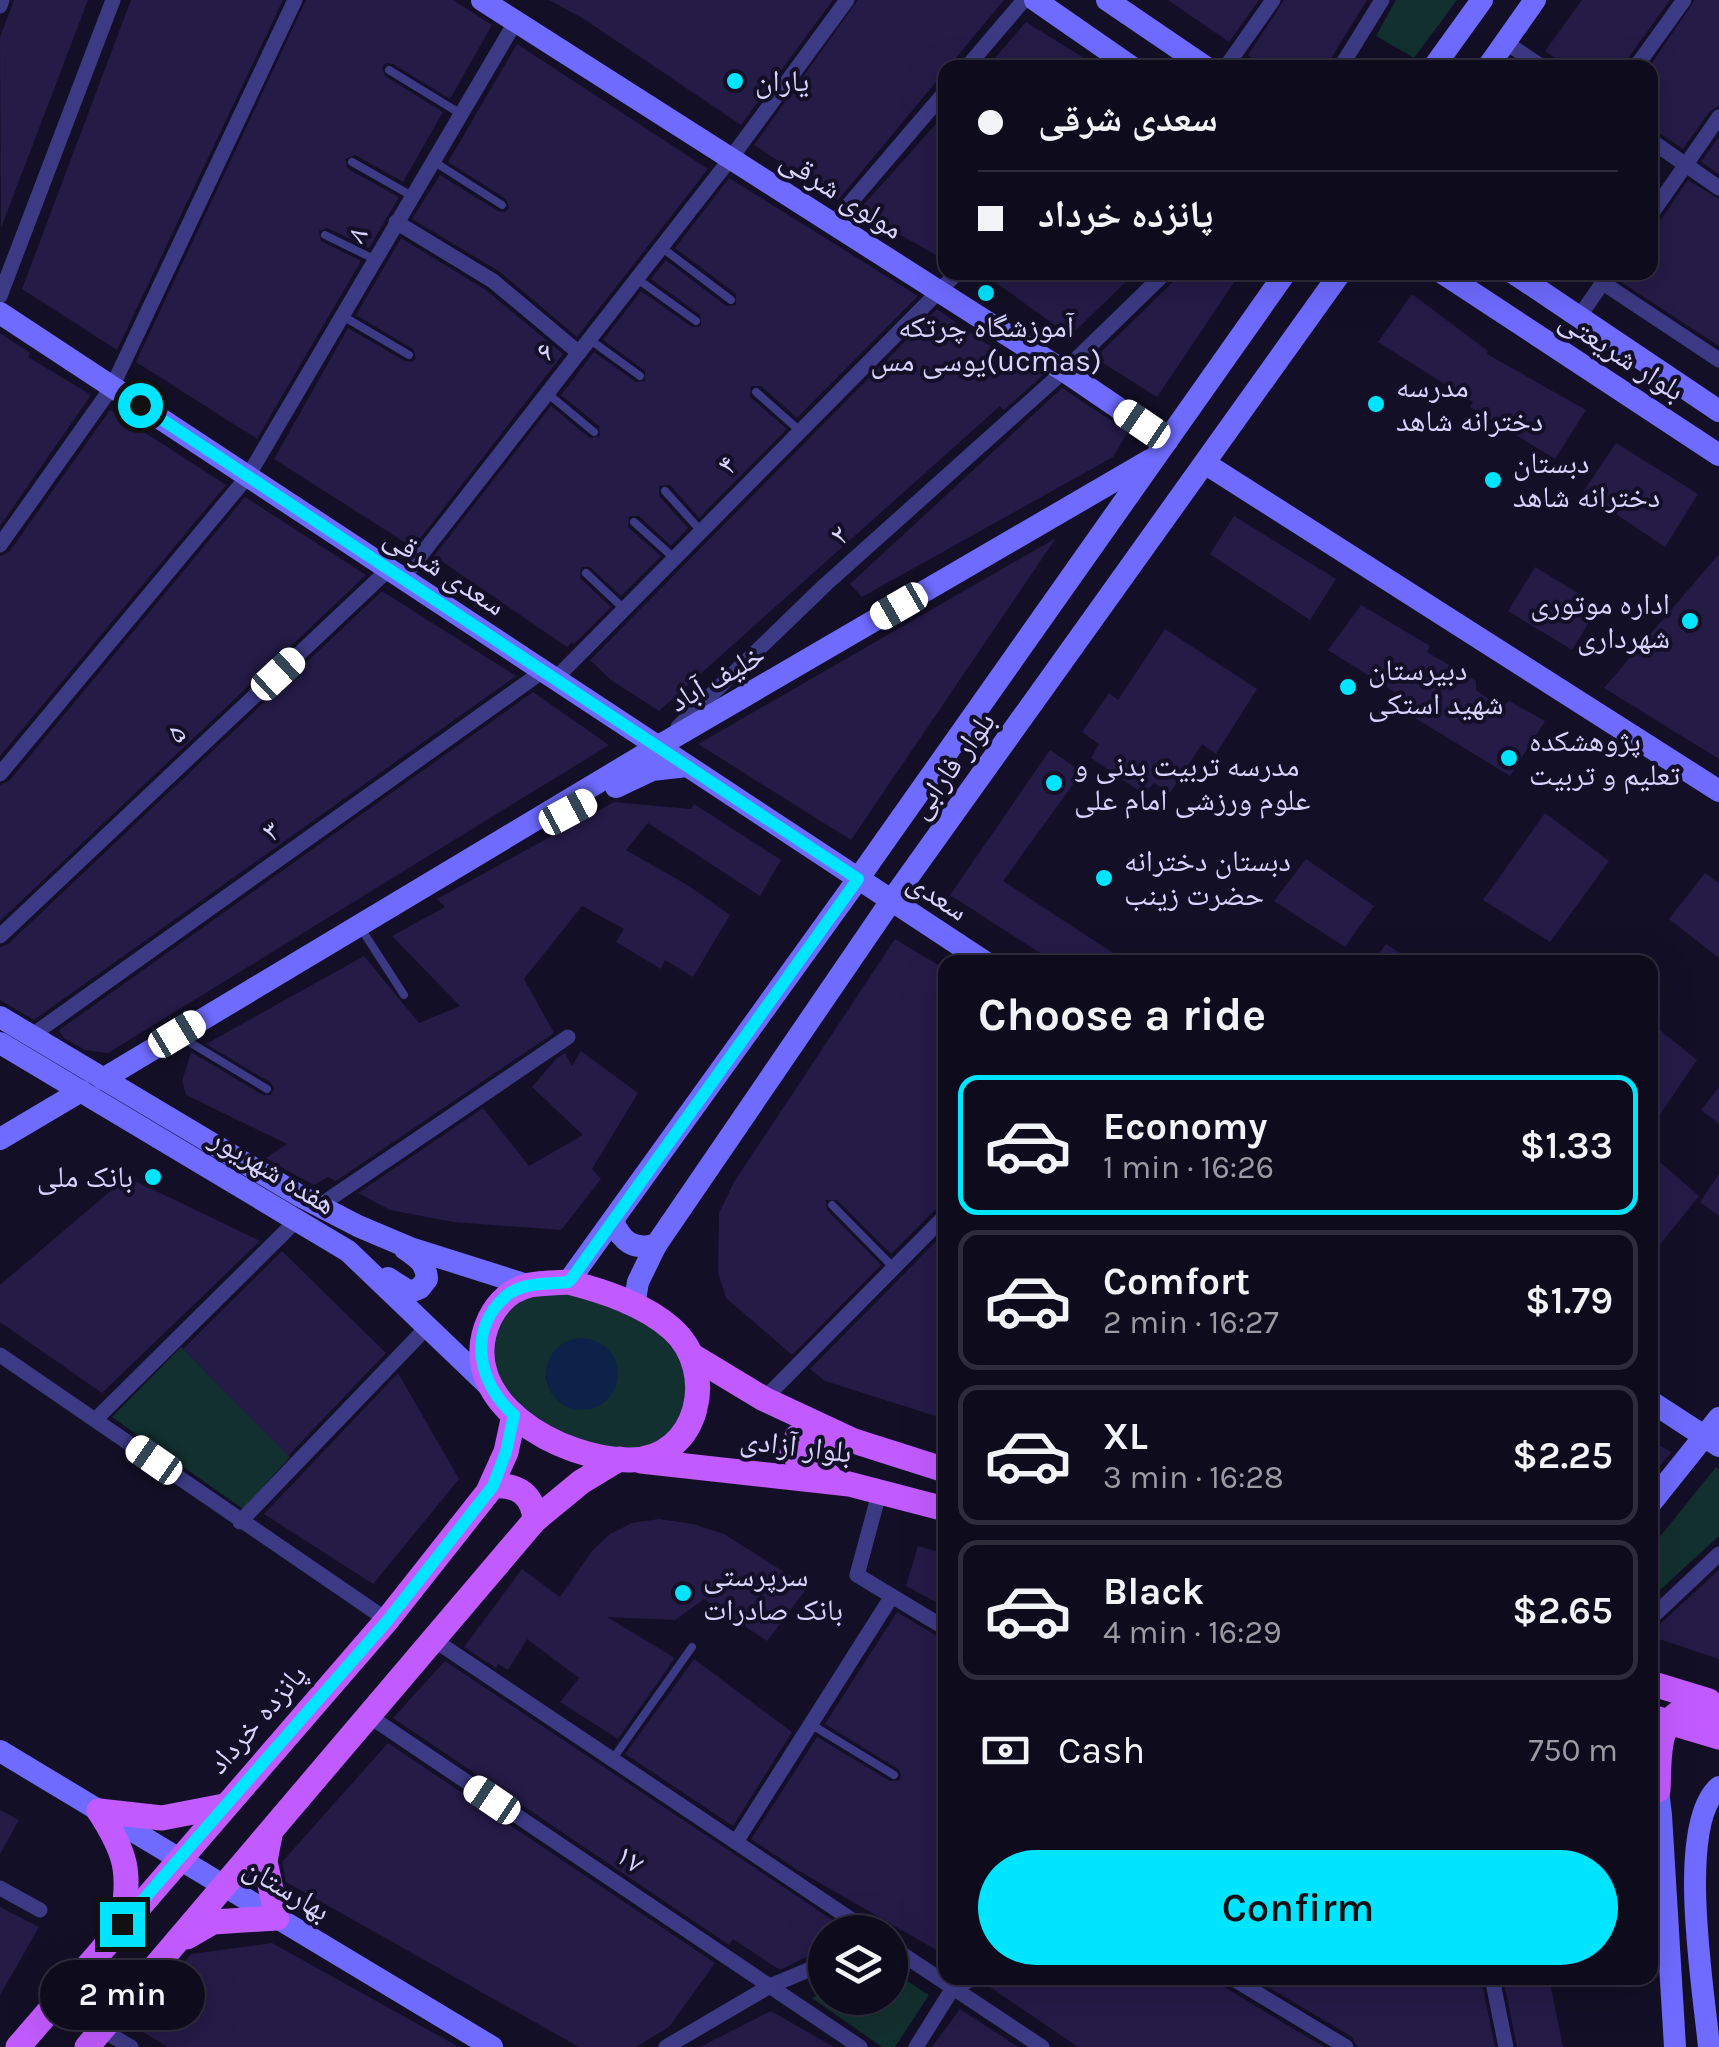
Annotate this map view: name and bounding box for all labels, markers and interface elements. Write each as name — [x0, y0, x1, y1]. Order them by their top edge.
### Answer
place label: یاران — [755, 63, 809, 99]
marker: یاران — [724, 70, 746, 92]
text: سعدی شرقی — [1038, 96, 1218, 141]
street label: مولوی شرقی — [774, 141, 910, 247]
text: پانزده خرداد — [1038, 192, 1213, 237]
street label: ۸ — [338, 219, 376, 249]
marker: آموزشگاه چرتکه یوسی مس(ucmas) — [975, 282, 997, 304]
street label: بلوار شریعتی — [1553, 301, 1691, 409]
place label: آموزشگاه چرتکه یوسی مس(ucmas) — [870, 309, 1102, 379]
street label: ۶ — [527, 335, 563, 367]
place label: مدرسه دخترانه شاهد — [1396, 369, 1543, 439]
route start — [118, 383, 163, 428]
marker: مدرسه دخترانه شاهد — [1365, 393, 1387, 415]
car — [1109, 395, 1175, 453]
place label: دبستان دخترانه شاهد — [1513, 445, 1660, 515]
street label: ۴ — [710, 448, 744, 482]
marker: دبستان دخترانه شاهد — [1482, 469, 1504, 491]
street label: ۲ — [822, 517, 856, 553]
street label: سعدی شرقی — [378, 519, 512, 623]
car — [866, 578, 932, 634]
place label: اداره موتوری شهرداری — [1530, 586, 1670, 656]
marker: اداره موتوری شهرداری — [1679, 610, 1701, 632]
street label: خلیف آباد — [663, 636, 771, 720]
car — [246, 643, 310, 705]
place label: دبیرستان شهید استکی — [1368, 652, 1503, 722]
marker: دبیرستان شهید استکی — [1337, 676, 1359, 698]
street label: بلوار فارابی — [901, 705, 1003, 825]
street label: ۵ — [159, 715, 193, 751]
place label: پژوهشکده تعلیم و تربیت — [1529, 723, 1680, 795]
marker: پژوهشکده تعلیم و تربیت — [1498, 747, 1520, 769]
place label: مدرسه تربیت بدنی و علوم ورزشی امام علی — [1074, 748, 1310, 819]
marker: مدرسه تربیت بدنی و علوم ورزشی امام علی — [1043, 772, 1065, 794]
car — [534, 785, 602, 839]
street label: ۳ — [255, 812, 287, 850]
place label: دبستان دخترانه حضرت زینب — [1124, 843, 1291, 913]
street label: سعدی — [901, 863, 975, 929]
marker: دبستان دخترانه حضرت زینب — [1093, 867, 1115, 889]
text: Choose a ride — [978, 989, 1266, 1041]
car — [144, 1006, 210, 1062]
icon: car — [983, 1100, 1073, 1190]
text: Economy — [1103, 1104, 1267, 1149]
street label: هفده شهریور — [203, 1119, 342, 1222]
text: $1.33 — [1520, 1123, 1613, 1168]
text: 1 min · 16:26 — [1103, 1149, 1274, 1186]
place label: بانک ملی — [37, 1159, 133, 1195]
marker: بانک ملی — [142, 1166, 164, 1188]
icon: car — [983, 1255, 1073, 1345]
text: Comfort — [1103, 1259, 1250, 1304]
text: $1.79 — [1525, 1278, 1613, 1323]
text: 2 min · 16:27 — [1103, 1304, 1279, 1341]
icon: car — [983, 1410, 1073, 1500]
text: XL — [1103, 1414, 1148, 1459]
street label: بلوار آزادی — [738, 1421, 854, 1471]
car — [121, 1431, 187, 1489]
text: $2.25 — [1512, 1433, 1613, 1478]
text: 3 min · 16:28 — [1103, 1459, 1284, 1496]
place label: سرپرستی بانک صادرات — [703, 1558, 843, 1628]
icon: car — [983, 1565, 1073, 1655]
text: Black — [1103, 1569, 1204, 1614]
marker: سرپرستی بانک صادرات — [672, 1582, 694, 1604]
text: $2.65 — [1512, 1588, 1613, 1633]
text: 4 min · 16:29 — [1103, 1614, 1282, 1651]
street label: پانزده خرداد — [200, 1657, 314, 1781]
icon: cash — [978, 1723, 1033, 1778]
text: Cash — [1058, 1728, 1145, 1773]
text: 750 m — [1528, 1732, 1618, 1769]
car — [459, 1771, 525, 1829]
street label: ۱۷ — [609, 1837, 651, 1881]
street label: بهارستان — [237, 1849, 337, 1929]
button: Confirm — [978, 1850, 1618, 1965]
route end — [100, 1902, 145, 1947]
map controls — [808, 1915, 908, 2015]
button: layers — [808, 1915, 908, 2015]
callout: 2 min — [39, 1959, 204, 2029]
text: 2 min — [79, 1976, 166, 2013]

